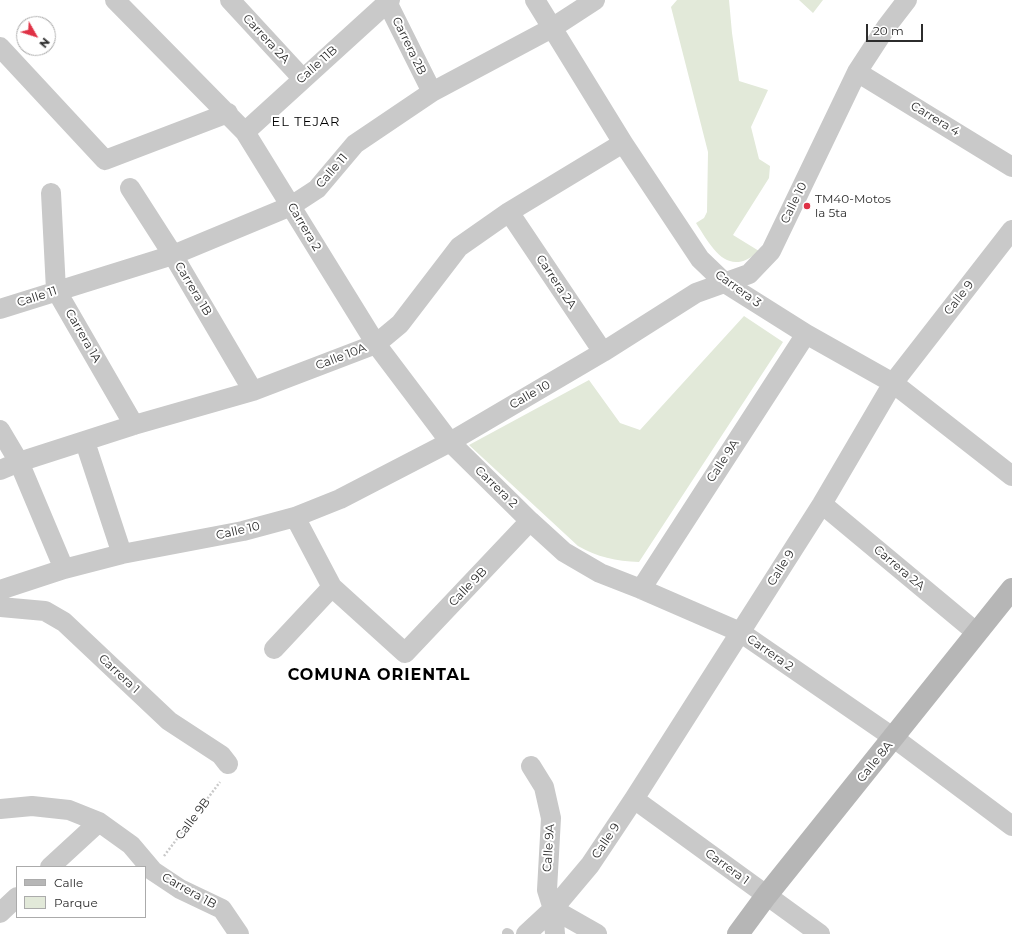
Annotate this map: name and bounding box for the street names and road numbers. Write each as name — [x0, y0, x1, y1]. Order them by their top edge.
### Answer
street label: Carrera 2A — [240, 11, 292, 67]
street label: Carrera 2B — [389, 15, 429, 77]
street label: Calle 11B — [294, 43, 340, 87]
street label: Carrera 4 — [908, 99, 962, 139]
street label: Calle 11 — [313, 151, 351, 191]
street label: Calle 10 — [778, 180, 810, 226]
street label: Carrera 2 — [284, 200, 324, 254]
street label: Carrera 2A — [533, 252, 579, 312]
street label: Carrera 1B — [171, 260, 215, 318]
street label: Carrera 3 — [712, 267, 764, 311]
street label: Calle 9 — [941, 278, 977, 318]
street label: Calle 11 — [15, 284, 59, 310]
street label: Carrera 1A — [62, 307, 104, 365]
street label: Calle 10A — [314, 341, 368, 373]
street label: Calle 10 — [507, 378, 553, 412]
street label: Calle 9A — [704, 437, 742, 485]
street label: Carrera 2 — [472, 463, 520, 511]
street label: Calle 10 — [215, 519, 261, 543]
street label: Carrera 2A — [871, 543, 927, 593]
street label: Calle 9 — [764, 547, 798, 589]
street label: Calle 9B — [446, 564, 490, 610]
street label: Carrera 2 — [744, 632, 796, 674]
street label: Carrera 1 — [95, 651, 143, 697]
street label: Calle 8A — [854, 739, 896, 785]
street label: Calle 9B — [173, 795, 213, 843]
street label: Calle 9 — [589, 821, 623, 861]
street label: Calle 9A — [540, 823, 558, 873]
street label: Carrera 1 — [702, 846, 752, 888]
street label: Carrera 1B — [159, 870, 219, 912]

